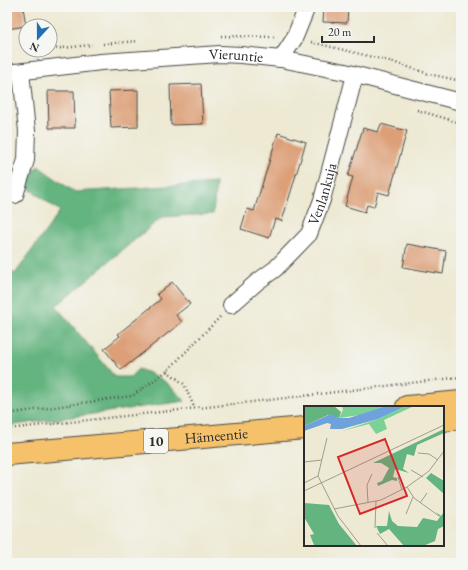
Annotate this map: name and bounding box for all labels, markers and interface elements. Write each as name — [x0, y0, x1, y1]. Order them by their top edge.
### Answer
north arrow — [18, 18, 58, 58]
scale bar — [322, 18, 374, 44]
text: 20 m — [328, 24, 352, 40]
text: N — [28, 39, 41, 55]
street label: Vieruntie — [208, 44, 264, 66]
street label: Venlankuja — [303, 161, 340, 228]
inset map — [304, 406, 444, 546]
street label: Hämeentie — [184, 423, 249, 447]
road number: 10 — [144, 429, 168, 453]

